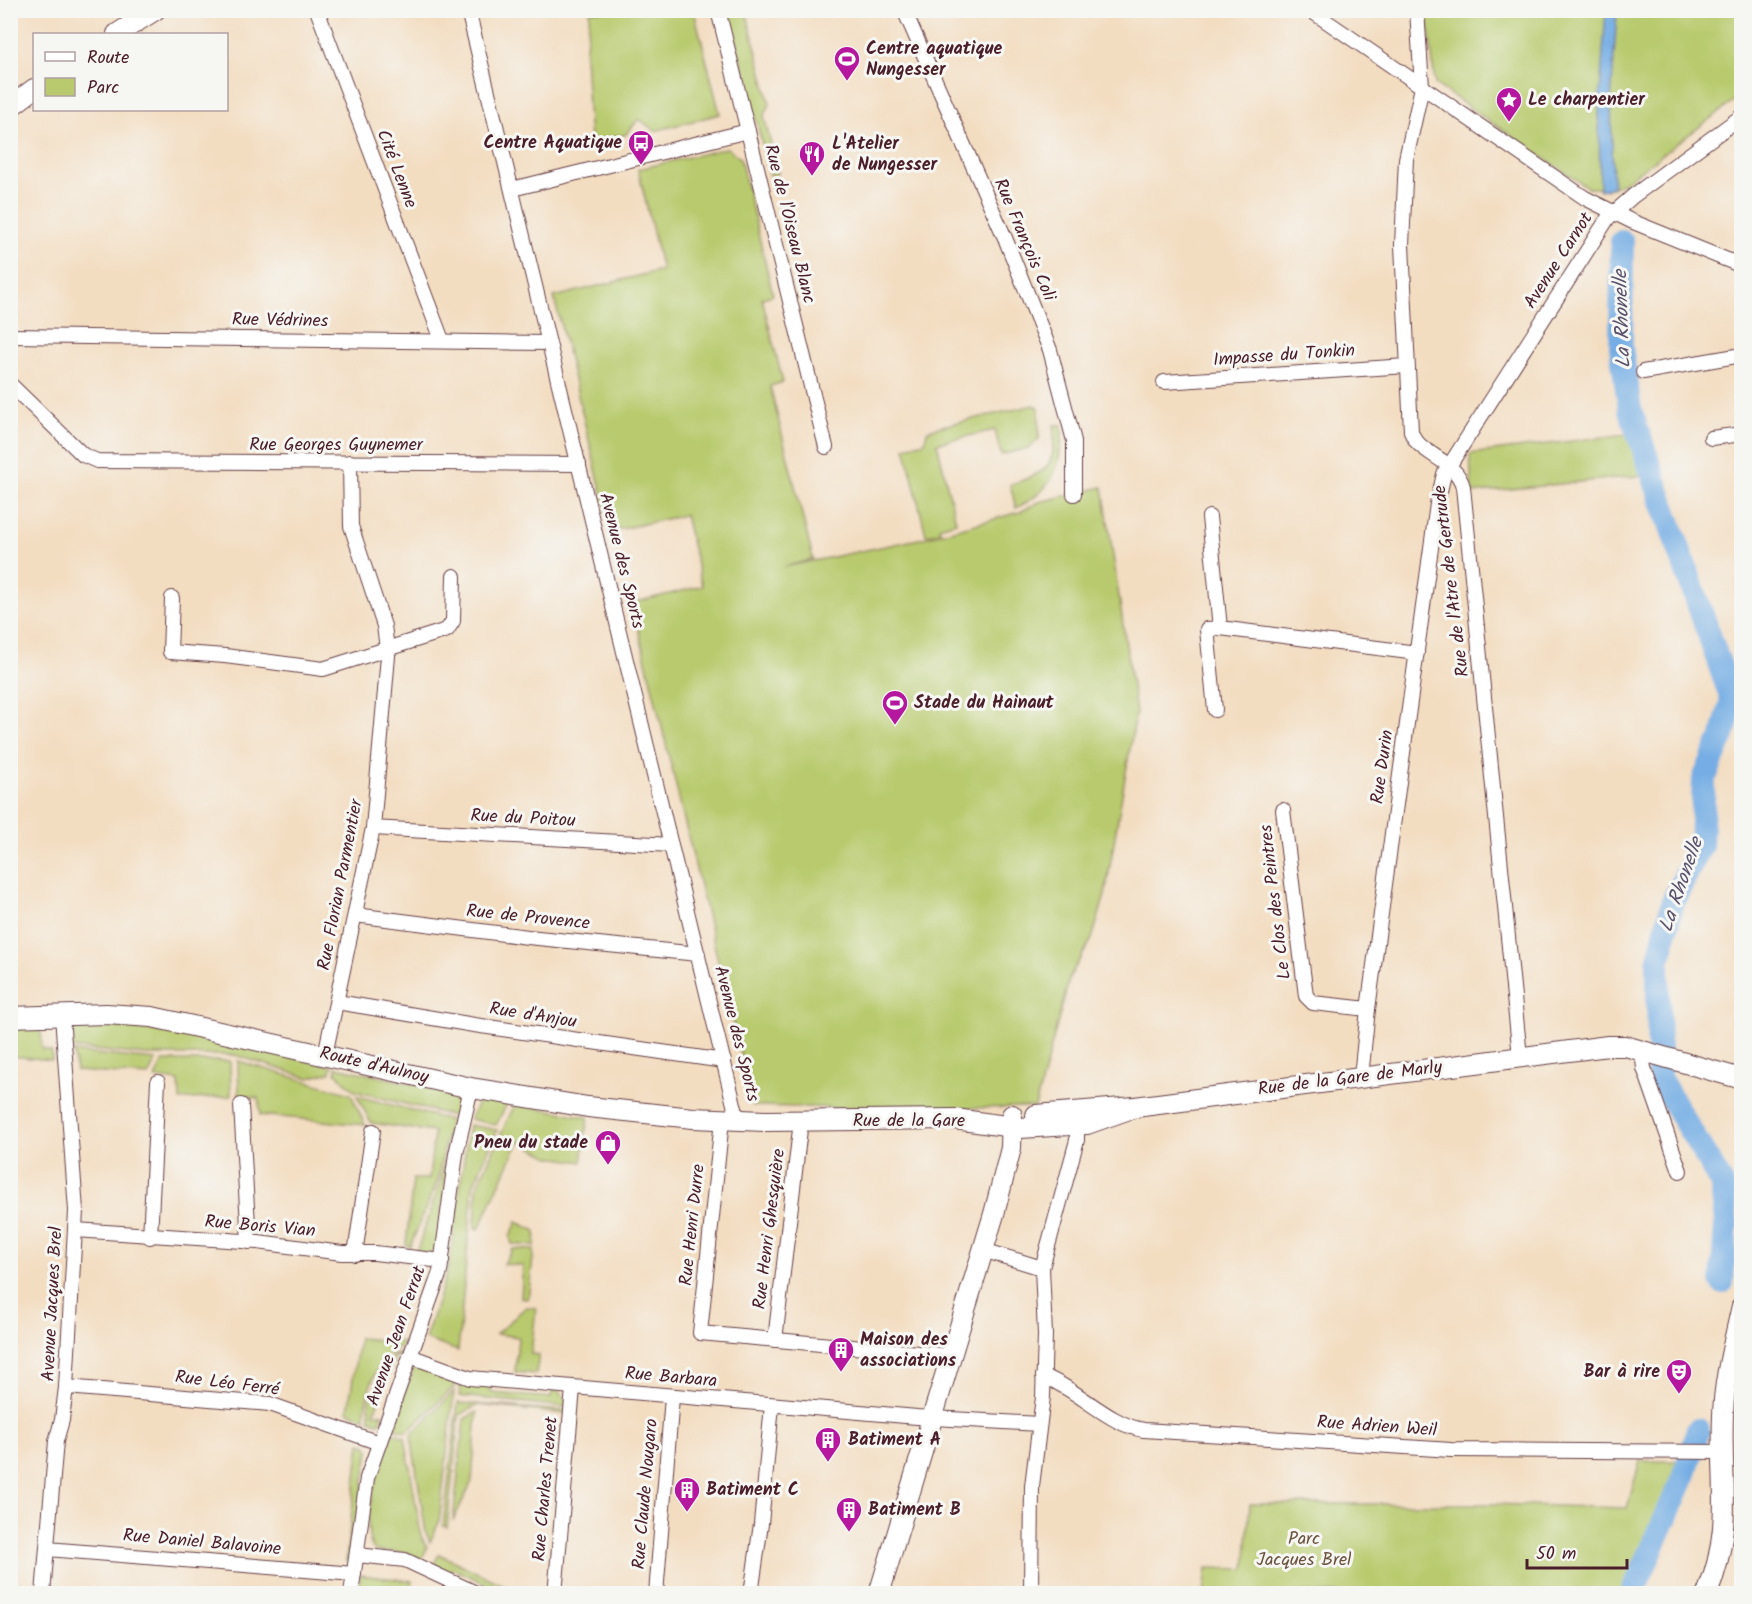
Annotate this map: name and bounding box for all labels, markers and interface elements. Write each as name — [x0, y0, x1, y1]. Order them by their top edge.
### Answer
legend — [33, 33, 228, 111]
place label: Centre aquatique Nungesser — [866, 35, 1003, 85]
text: Route — [87, 44, 129, 73]
sports icon: Centre aquatique Nungesser — [832, 44, 862, 82]
text: Parc — [87, 74, 119, 103]
place icon: Le charpentier — [1494, 85, 1524, 123]
place label: Le charpentier — [1528, 86, 1646, 115]
street label: Cité Lenne — [368, 125, 424, 213]
bus stop icon: Centre Aquatique — [626, 128, 656, 166]
place label: Centre Aquatique — [484, 129, 622, 158]
place label: L'Atelier de Nungesser — [832, 130, 939, 180]
restaurant icon: L'Atelier de Nungesser — [797, 139, 827, 177]
street label: Rue de l'Oiseau Blanc — [755, 141, 823, 307]
street label: Rue François Coli — [985, 174, 1063, 307]
street label: Avenue Carnot — [1517, 206, 1602, 315]
water label: La Rhonelle — [1605, 267, 1641, 369]
street label: Rue Védrines — [231, 306, 329, 336]
street label: Impasse du Tonkin — [1212, 337, 1356, 375]
street label: Rue Georges Guynemer — [249, 431, 424, 460]
street label: Rue de l'Atre de Gertrude — [1426, 483, 1478, 679]
street label: Avenue des Sports — [590, 490, 652, 632]
sports icon: Stade du Hainaut — [880, 688, 910, 726]
place label: Stade du Hainaut — [914, 689, 1055, 718]
street label: Rue Durin — [1363, 728, 1403, 806]
street label: Rue Florian Parmentier — [310, 796, 372, 973]
street label: Rue du Poitou — [470, 802, 577, 836]
street label: Le Clos des Peintres — [1252, 823, 1300, 981]
water label: La Rhonelle — [1651, 831, 1714, 937]
street label: Rue de Provence — [465, 897, 591, 939]
street label: Avenue des Sports — [705, 963, 767, 1105]
street label: Rue d'Anjou — [487, 995, 579, 1037]
street label: Route d'Aulnoy — [316, 1039, 432, 1093]
street label: Rue de la Gare de Marly — [1256, 1053, 1444, 1105]
street label: Rue de la Gare — [853, 1107, 965, 1136]
shop icon: Pneu du stade — [593, 1128, 623, 1166]
place label: Pneu du stade — [474, 1129, 588, 1158]
street label: Rue Henri Ghesquière — [746, 1147, 794, 1311]
street label: Rue Henri Durre — [672, 1163, 714, 1287]
street label: Rue Boris Vian — [203, 1208, 317, 1246]
street label: Avenue Jacques Brel — [34, 1225, 72, 1382]
street label: Avenue Jean Ferrat — [359, 1261, 435, 1410]
place label: Maison des associations — [860, 1326, 957, 1376]
building icon: Maison des associations — [826, 1335, 856, 1373]
theatre icon: Bar à rire — [1664, 1357, 1694, 1395]
place label: Bar à rire — [1583, 1358, 1660, 1387]
street label: Rue Barbara — [624, 1360, 718, 1396]
street label: Rue Léo Ferré — [173, 1363, 282, 1405]
street label: Rue Adrien Weil — [1316, 1408, 1439, 1446]
street label: Rue Charles Trenet — [525, 1414, 567, 1563]
street label: Rue Claude Nougaro — [625, 1417, 667, 1571]
building icon: Batiment A — [813, 1425, 843, 1463]
place label: Batiment A — [848, 1426, 941, 1455]
building icon: Batiment C — [672, 1475, 702, 1513]
place label: Batiment C — [706, 1476, 799, 1505]
building icon: Batiment B — [834, 1495, 864, 1533]
place label: Batiment B — [868, 1496, 961, 1525]
street label: Rue Daniel Balavoine — [122, 1522, 282, 1564]
park label: Parc Jacques Brel — [1257, 1525, 1352, 1575]
scale bar — [1527, 1532, 1628, 1570]
text: 50 m — [1536, 1540, 1576, 1569]

